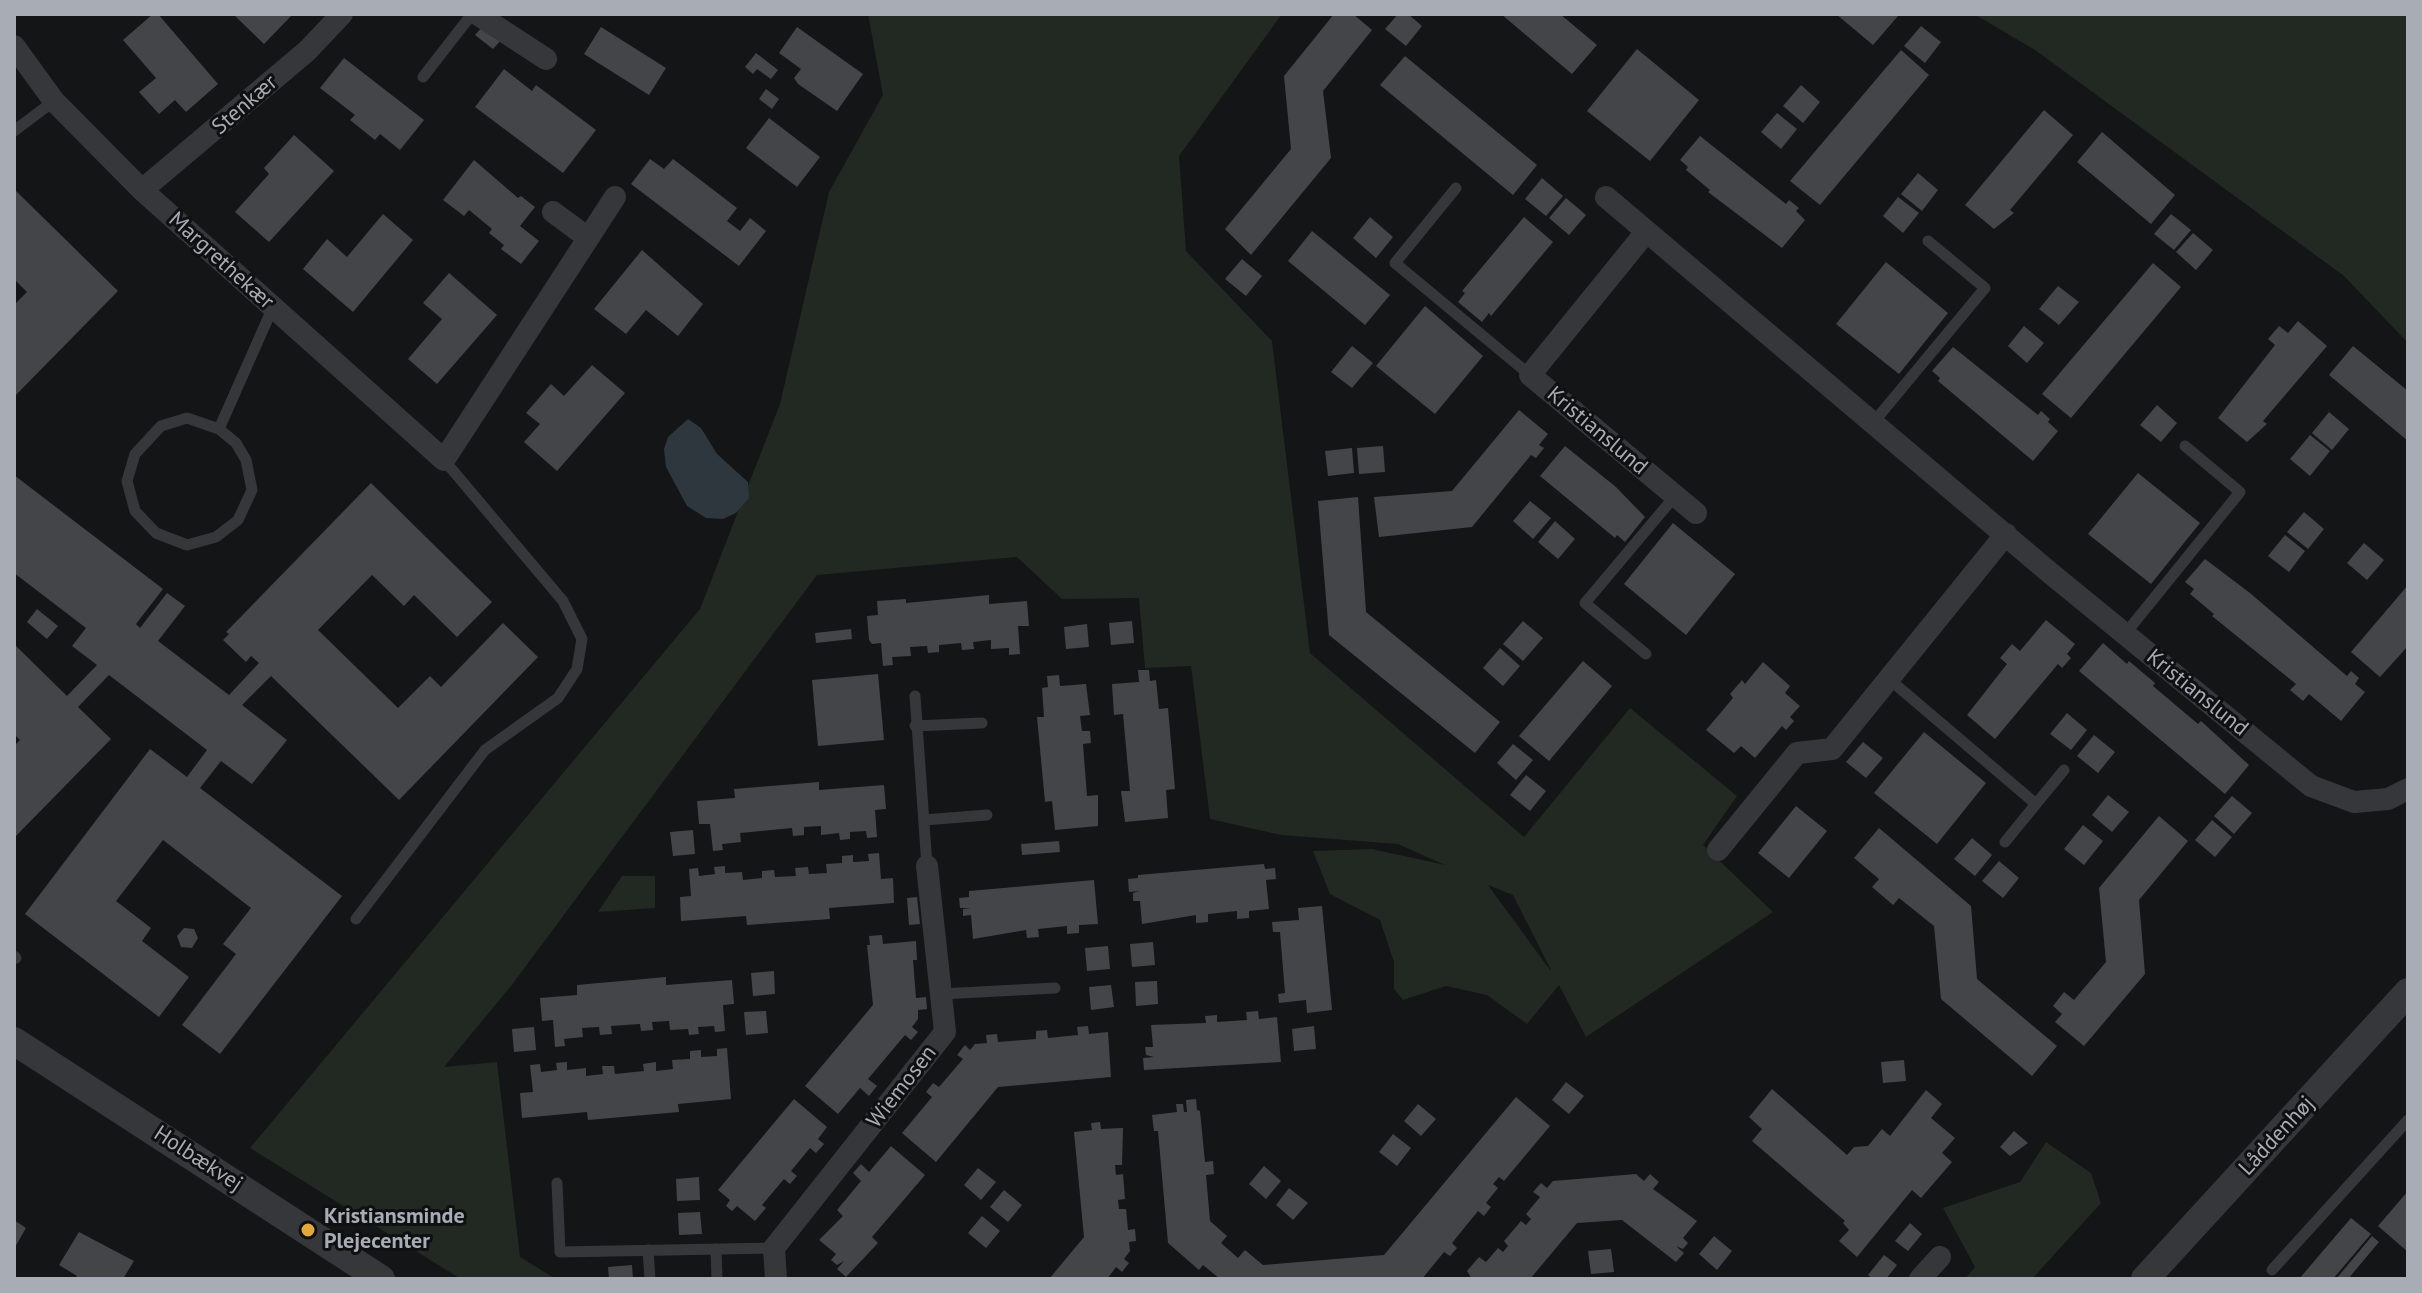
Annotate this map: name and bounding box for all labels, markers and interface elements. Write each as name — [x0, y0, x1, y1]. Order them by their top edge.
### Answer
street label: Stenkær — [207, 70, 283, 140]
street label: Margrethekær — [163, 207, 279, 315]
street label: Kristianslund — [1541, 381, 1653, 481]
street label: Kristianslund — [2141, 644, 2253, 742]
street label: Wiemosen — [862, 1040, 942, 1134]
street label: Låddenhøj — [2234, 1091, 2320, 1181]
street label: Holbækvej — [149, 1121, 247, 1197]
place label: Kristiansminde Plejecenter — [324, 1204, 465, 1256]
marker: Kristiansminde Plejecenter — [299, 1221, 317, 1239]

